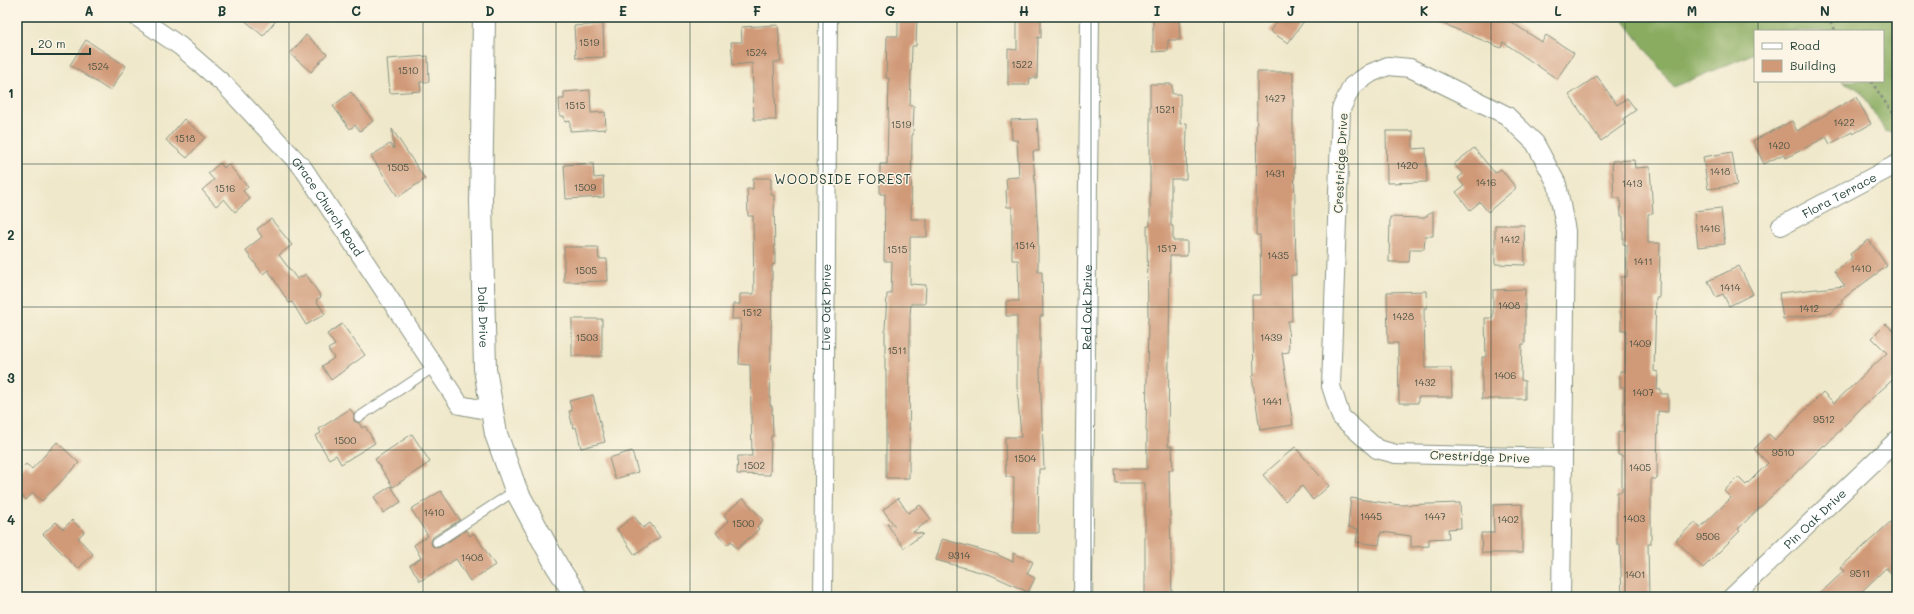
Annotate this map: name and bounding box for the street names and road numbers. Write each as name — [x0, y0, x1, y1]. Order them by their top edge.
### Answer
street label: Crestridge Drive — [1329, 112, 1351, 214]
street label: Grace Church Road — [289, 153, 367, 259]
street label: Flora Terrace — [1799, 168, 1879, 221]
street label: Live Oak Drive — [817, 264, 834, 350]
street label: Red Oak Drive — [1078, 264, 1095, 350]
street label: Dale Drive — [475, 286, 492, 348]
street label: Crestridge Drive — [1430, 446, 1530, 466]
street label: Pin Oak Drive — [1780, 485, 1849, 552]

